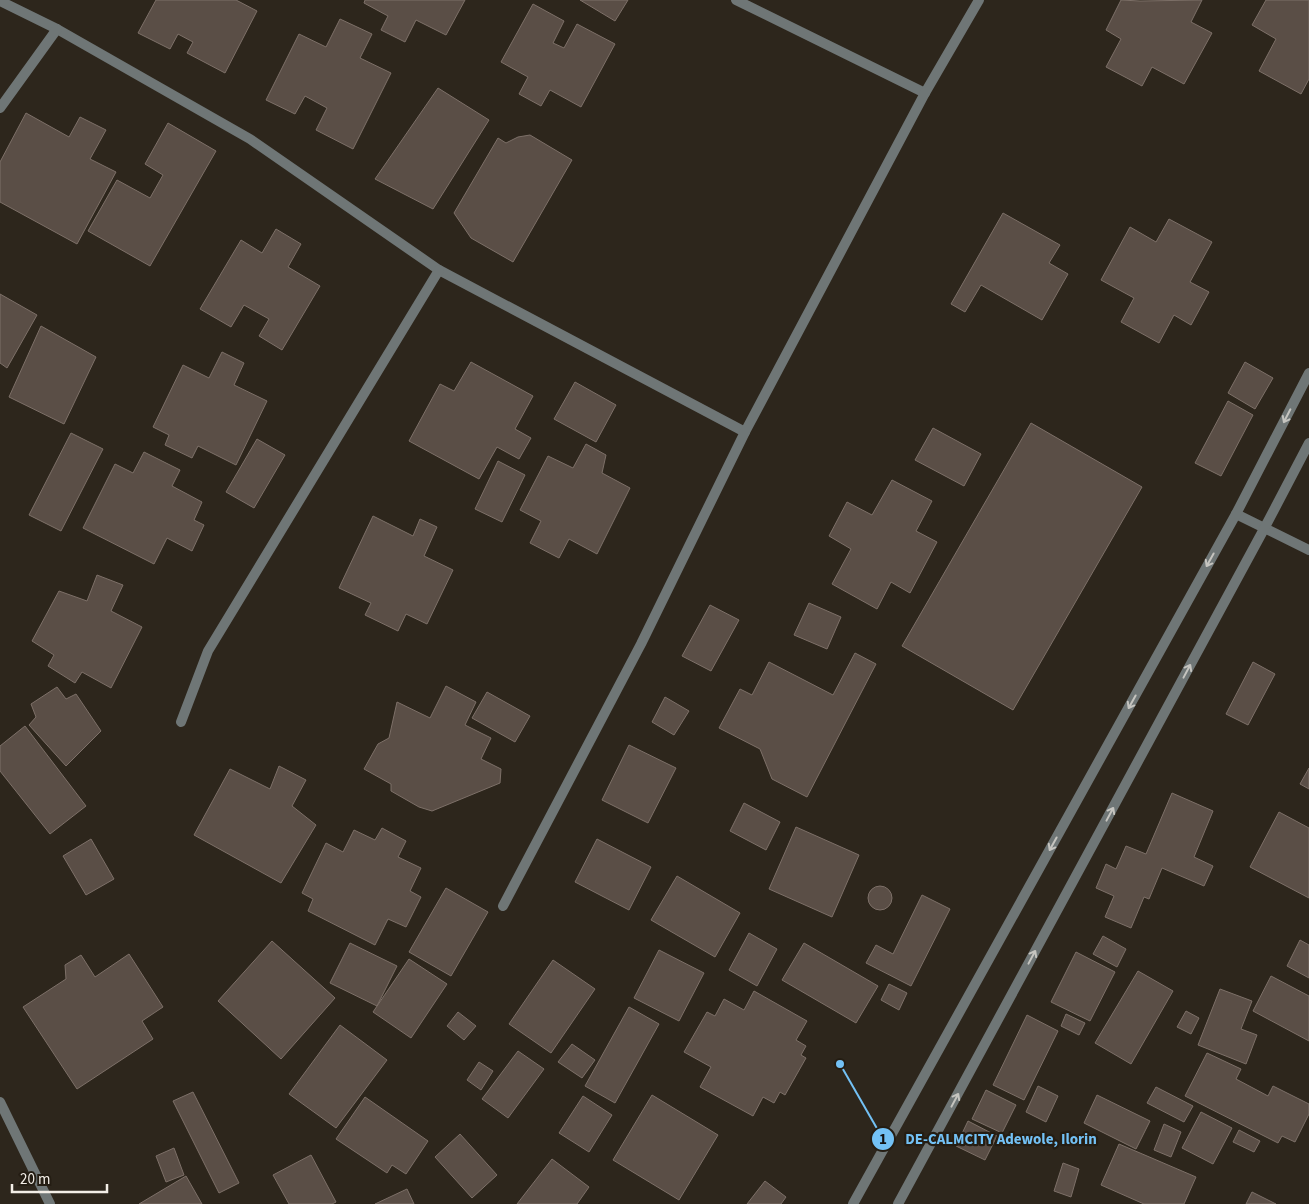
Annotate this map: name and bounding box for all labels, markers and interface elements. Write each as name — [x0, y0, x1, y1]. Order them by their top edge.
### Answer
one-way arrow — [1281, 409, 1291, 423]
one-way arrow — [1205, 552, 1215, 567]
one-way arrow — [1183, 664, 1192, 679]
one-way arrow — [1126, 695, 1136, 709]
one-way arrow — [1106, 807, 1115, 822]
one-way arrow — [1048, 837, 1058, 852]
one-way arrow — [1027, 949, 1037, 964]
one-way arrow — [950, 1092, 960, 1107]
callout: DE-CALMCITY Adewole, Ilorin — [870, 1124, 1107, 1154]
text: 1 — [879, 1129, 887, 1150]
text: DE-CALMCITY Adewole, Ilorin — [905, 1129, 1097, 1150]
scale bar — [12, 1162, 108, 1194]
text: 20 m — [20, 1169, 50, 1190]

